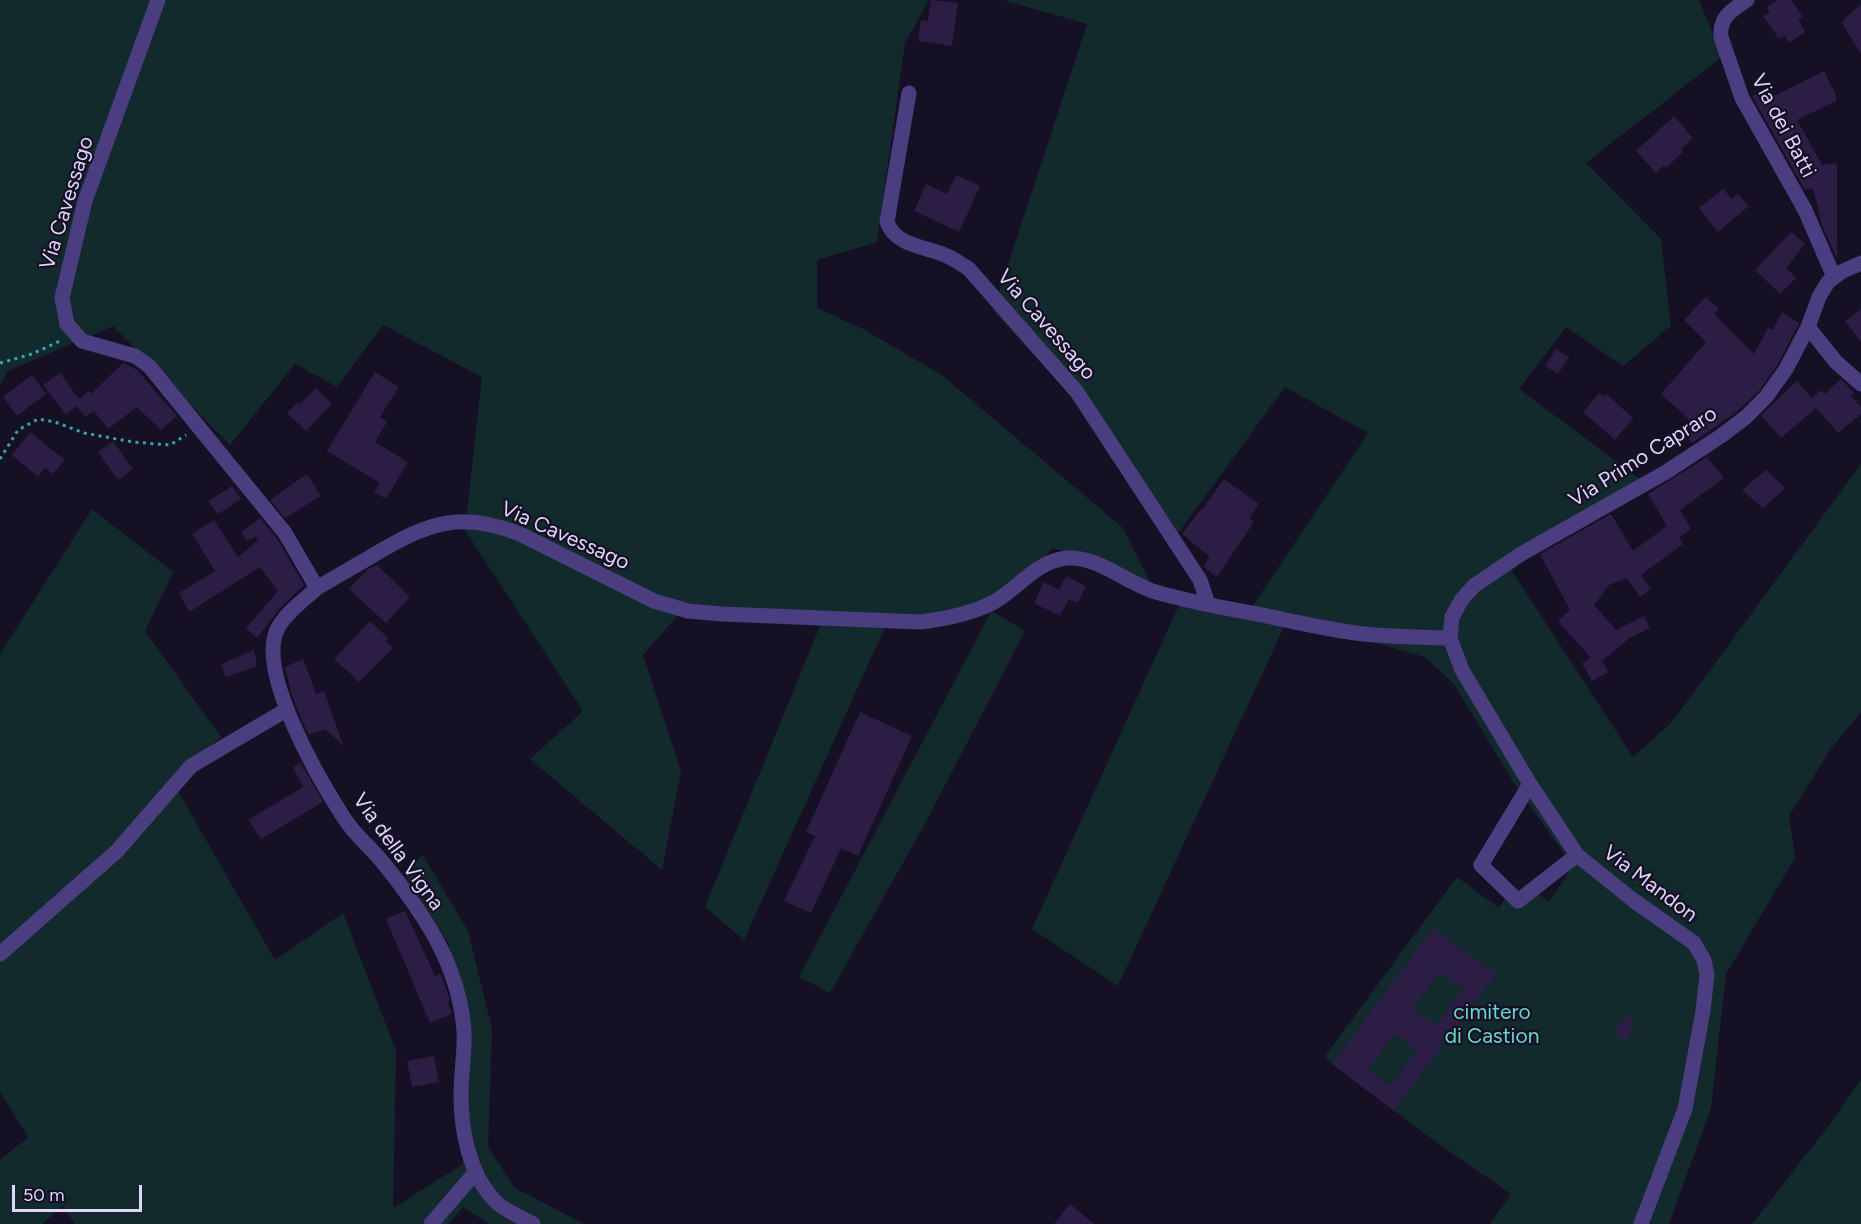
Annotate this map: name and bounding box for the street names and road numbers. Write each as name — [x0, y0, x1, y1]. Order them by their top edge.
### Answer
street label: Via dei Batti — [1745, 70, 1821, 182]
street label: Via Cavessago — [35, 133, 99, 273]
street label: Via Cavessago — [991, 265, 1101, 385]
street label: Via Primo Capraro — [1564, 401, 1722, 513]
street label: Via Cavessago — [497, 496, 633, 576]
street label: Via della Vigna — [347, 789, 449, 915]
street label: Via Mandon — [1598, 840, 1702, 928]

